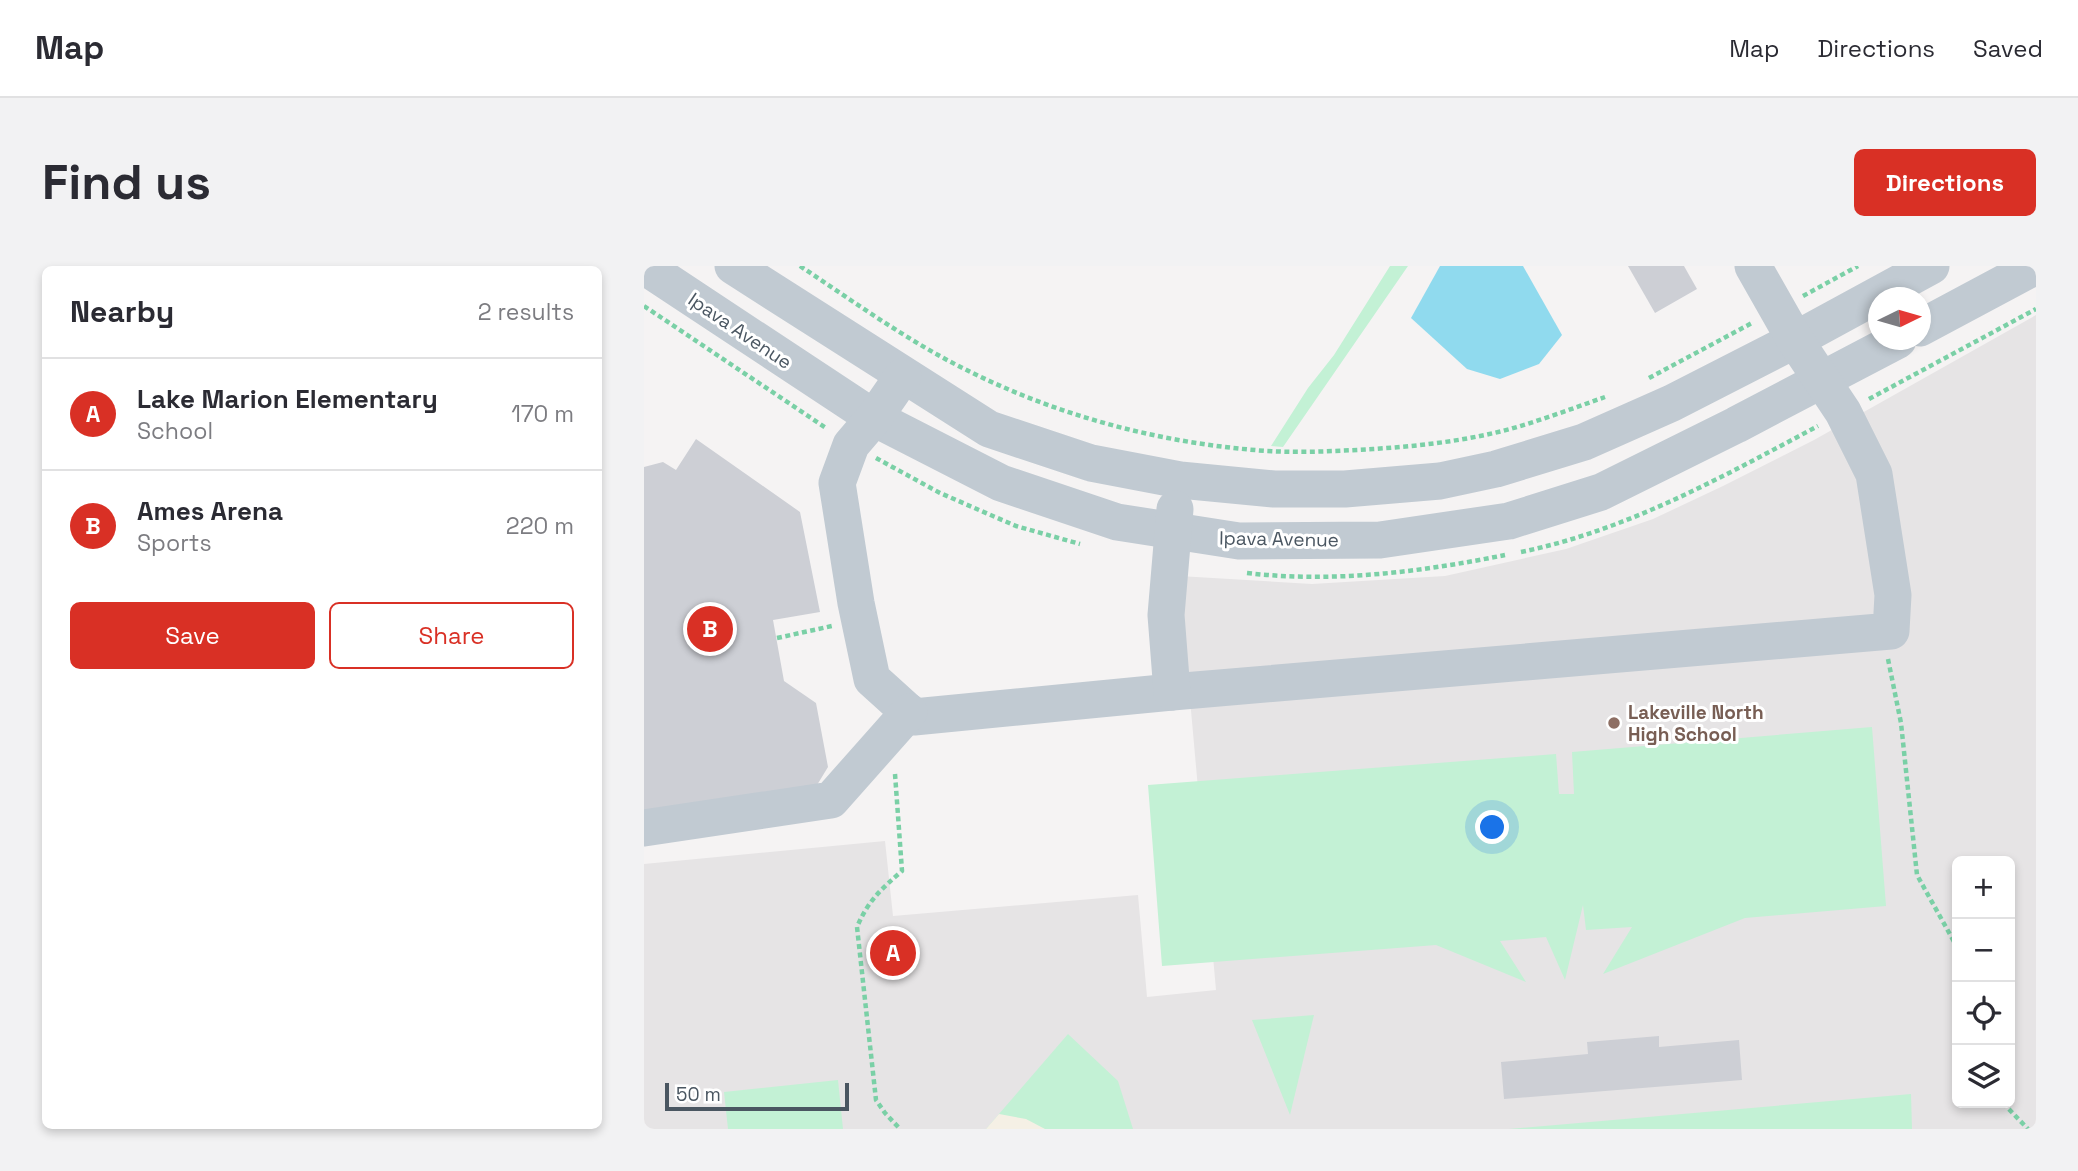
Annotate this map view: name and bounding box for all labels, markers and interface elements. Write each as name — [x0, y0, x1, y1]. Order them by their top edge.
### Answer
text: Map — [35, 27, 104, 69]
text: Map — [1729, 33, 1779, 64]
text: Directions — [1817, 33, 1935, 64]
text: Saved — [1973, 33, 2043, 64]
button: Directions — [1854, 149, 2036, 216]
text: Find us — [42, 151, 211, 213]
street label: Ipava Avenue — [683, 287, 797, 375]
north arrow — [1868, 287, 1931, 350]
text: Nearby — [70, 292, 174, 331]
text: 2 results — [478, 297, 574, 327]
text: Lake Marion Elementary — [137, 382, 438, 416]
text: A — [86, 399, 100, 429]
text: 170 m — [511, 399, 574, 429]
text: School — [137, 416, 213, 446]
text: Ames Arena — [137, 494, 283, 528]
text: B — [85, 511, 101, 541]
text: 220 m — [506, 511, 574, 541]
street label: Ipava Avenue — [1219, 525, 1339, 553]
text: Sports — [137, 528, 212, 558]
button: Save — [70, 602, 315, 669]
button: Share — [329, 602, 574, 669]
pin: B — [687, 603, 733, 655]
place label: Lakeville North High School — [1628, 700, 1764, 747]
marker: Lakeville North High School — [1606, 715, 1622, 731]
your location — [1475, 810, 1509, 844]
map controls — [1952, 856, 2015, 1108]
button: + — [1952, 856, 2015, 919]
button: − — [1952, 919, 2015, 982]
pin: A — [870, 927, 916, 979]
button: locate — [1952, 982, 2015, 1045]
button: layers — [1952, 1045, 2015, 1108]
scale bar — [665, 1080, 849, 1112]
text: 50 m — [676, 1082, 721, 1107]

